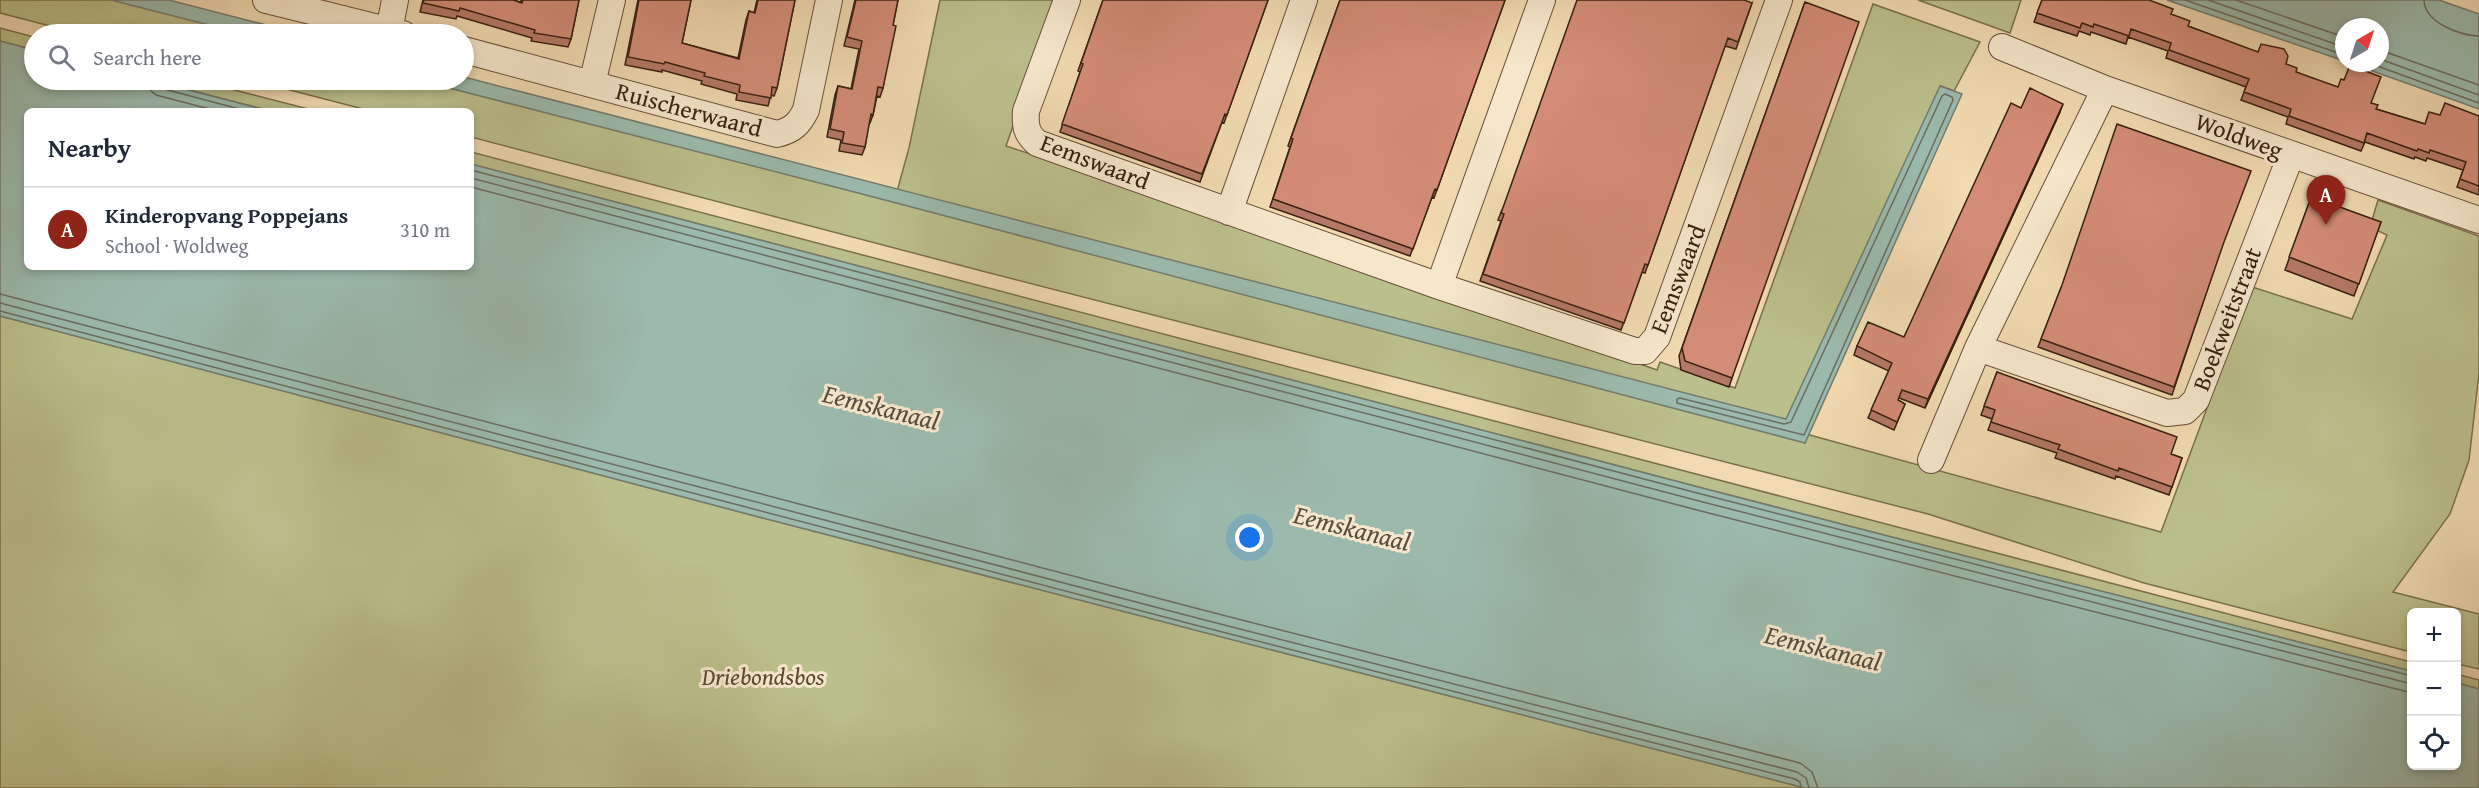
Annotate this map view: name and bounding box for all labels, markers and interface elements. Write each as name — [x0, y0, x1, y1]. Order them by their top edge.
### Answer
north arrow — [2335, 18, 2389, 72]
search box — [24, 24, 474, 90]
icon: search — [45, 41, 78, 74]
text: Search here — [93, 41, 202, 73]
street label: Ruischerwaard — [612, 73, 766, 146]
street label: Woldweg — [2190, 104, 2288, 168]
street label: Eemswaard — [1036, 125, 1155, 198]
text: Nearby — [48, 128, 131, 167]
pin: A — [2306, 176, 2346, 225]
text: Kinderopvang Poppejans — [105, 199, 348, 231]
text: A — [61, 215, 74, 244]
text: 310 m — [400, 215, 450, 244]
street label: Eemswaard — [1641, 219, 1714, 338]
text: School · Woldweg — [105, 231, 249, 260]
street label: Boekweitstraat — [2183, 242, 2270, 396]
water label: Eemskanaal — [818, 373, 943, 440]
water label: Eemskanaal — [1289, 494, 1414, 561]
your location — [1235, 523, 1264, 552]
map controls — [2407, 608, 2461, 770]
button: + — [2407, 608, 2461, 662]
water label: Eemskanaal — [1760, 614, 1885, 681]
park label: Driebondsbos — [701, 659, 825, 694]
button: − — [2407, 662, 2461, 716]
button: locate — [2407, 716, 2461, 770]

